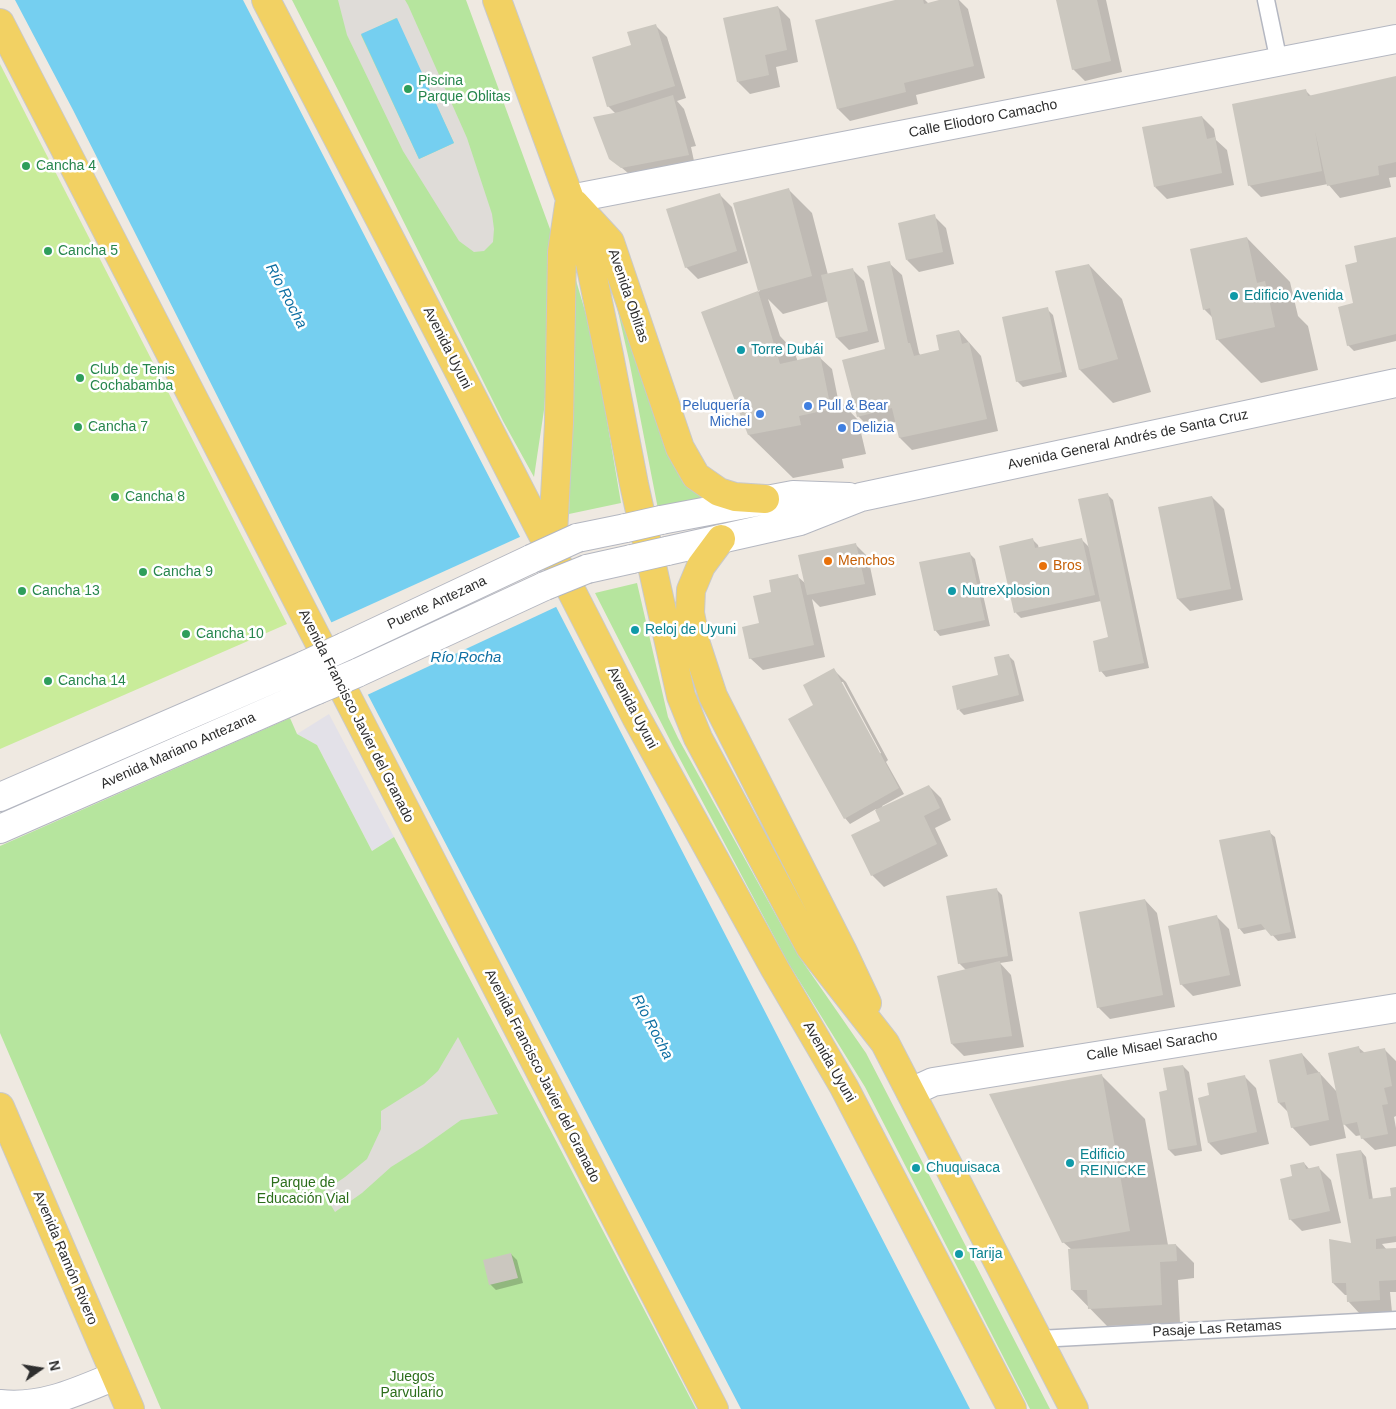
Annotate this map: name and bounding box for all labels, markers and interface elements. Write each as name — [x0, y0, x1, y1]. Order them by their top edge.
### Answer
place label: Piscina Parque Oblitas — [418, 73, 511, 105]
marker: Piscina Parque Oblitas — [402, 83, 414, 95]
street label: Calle Eliodoro Camacho — [907, 96, 1059, 142]
place label: Cancha 4 — [36, 158, 96, 174]
marker: Cancha 4 — [20, 160, 32, 172]
place label: Cancha 5 — [58, 243, 118, 259]
marker: Cancha 5 — [42, 245, 54, 257]
street label: Avenida Oblitas — [604, 247, 652, 345]
water label: Río Rocha — [261, 260, 311, 332]
place label: Edificio Avenida — [1244, 288, 1343, 304]
marker: Edificio Avenida — [1228, 290, 1240, 302]
street label: Avenida Uyuni — [419, 304, 475, 392]
place label: Torre Dubái — [751, 342, 823, 358]
marker: Torre Dubái — [735, 344, 747, 356]
place label: Club de Tenis Cochabamba — [90, 362, 175, 394]
marker: Club de Tenis Cochabamba — [74, 372, 86, 384]
place label: Peluquería Michel — [682, 398, 750, 431]
place label: Pull & Bear — [818, 398, 888, 414]
marker: Pull & Bear — [802, 400, 814, 412]
street label: Avenida General Andrés de Santa Cruz — [1006, 406, 1250, 474]
marker: Peluquería Michel — [754, 408, 766, 420]
place label: Cancha 7 — [88, 419, 148, 435]
place label: Delizia — [852, 420, 894, 436]
marker: Cancha 7 — [72, 421, 84, 433]
marker: Delizia — [836, 422, 848, 434]
place label: Cancha 8 — [125, 489, 185, 505]
marker: Cancha 8 — [109, 491, 121, 503]
place label: Menchos — [838, 553, 895, 569]
marker: Menchos — [822, 555, 834, 567]
place label: Bros — [1053, 558, 1082, 574]
marker: Bros — [1037, 560, 1049, 572]
place label: Cancha 9 — [153, 564, 213, 580]
marker: Cancha 9 — [137, 566, 149, 578]
street label: Puente Antezana — [385, 573, 489, 633]
place label: Cancha 13 — [32, 583, 100, 599]
place label: NutreXplosion — [962, 583, 1050, 599]
marker: Cancha 13 — [16, 585, 28, 597]
marker: NutreXplosion — [946, 585, 958, 597]
street label: Avenida Francisco Javier del Granado — [295, 607, 417, 825]
place label: Reloj de Uyuni — [645, 622, 736, 638]
marker: Reloj de Uyuni — [629, 624, 641, 636]
place label: Cancha 10 — [196, 626, 264, 642]
marker: Cancha 10 — [180, 628, 192, 640]
water label: Río Rocha — [431, 649, 501, 667]
street label: Avenida Uyuni — [603, 664, 661, 752]
place label: Cancha 14 — [58, 673, 126, 689]
marker: Cancha 14 — [42, 675, 54, 687]
street label: Avenida Mariano Antezana — [98, 709, 258, 793]
street label: Avenida Francisco Javier del Granado — [481, 967, 603, 1185]
water label: Río Rocha — [627, 991, 677, 1063]
street label: Avenida Uyuni — [799, 1019, 859, 1105]
street label: Calle Misael Saracho — [1085, 1027, 1219, 1065]
place label: Edificio REINICKE — [1080, 1147, 1146, 1180]
marker: Edificio REINICKE — [1064, 1157, 1076, 1169]
place label: Chuquisaca — [926, 1160, 1000, 1176]
marker: Chuquisaca — [910, 1162, 922, 1174]
park label: Parque de Educación Vial — [257, 1175, 349, 1208]
street label: Avenida Ramón Rivero — [29, 1189, 101, 1327]
place label: Tarija — [969, 1246, 1002, 1262]
marker: Tarija — [953, 1248, 965, 1260]
street label: Pasaje Las Retamas — [1152, 1317, 1282, 1341]
north arrow — [15, 1344, 65, 1394]
text: N — [46, 1359, 64, 1372]
park label: Juegos Parvulario — [380, 1369, 444, 1401]

